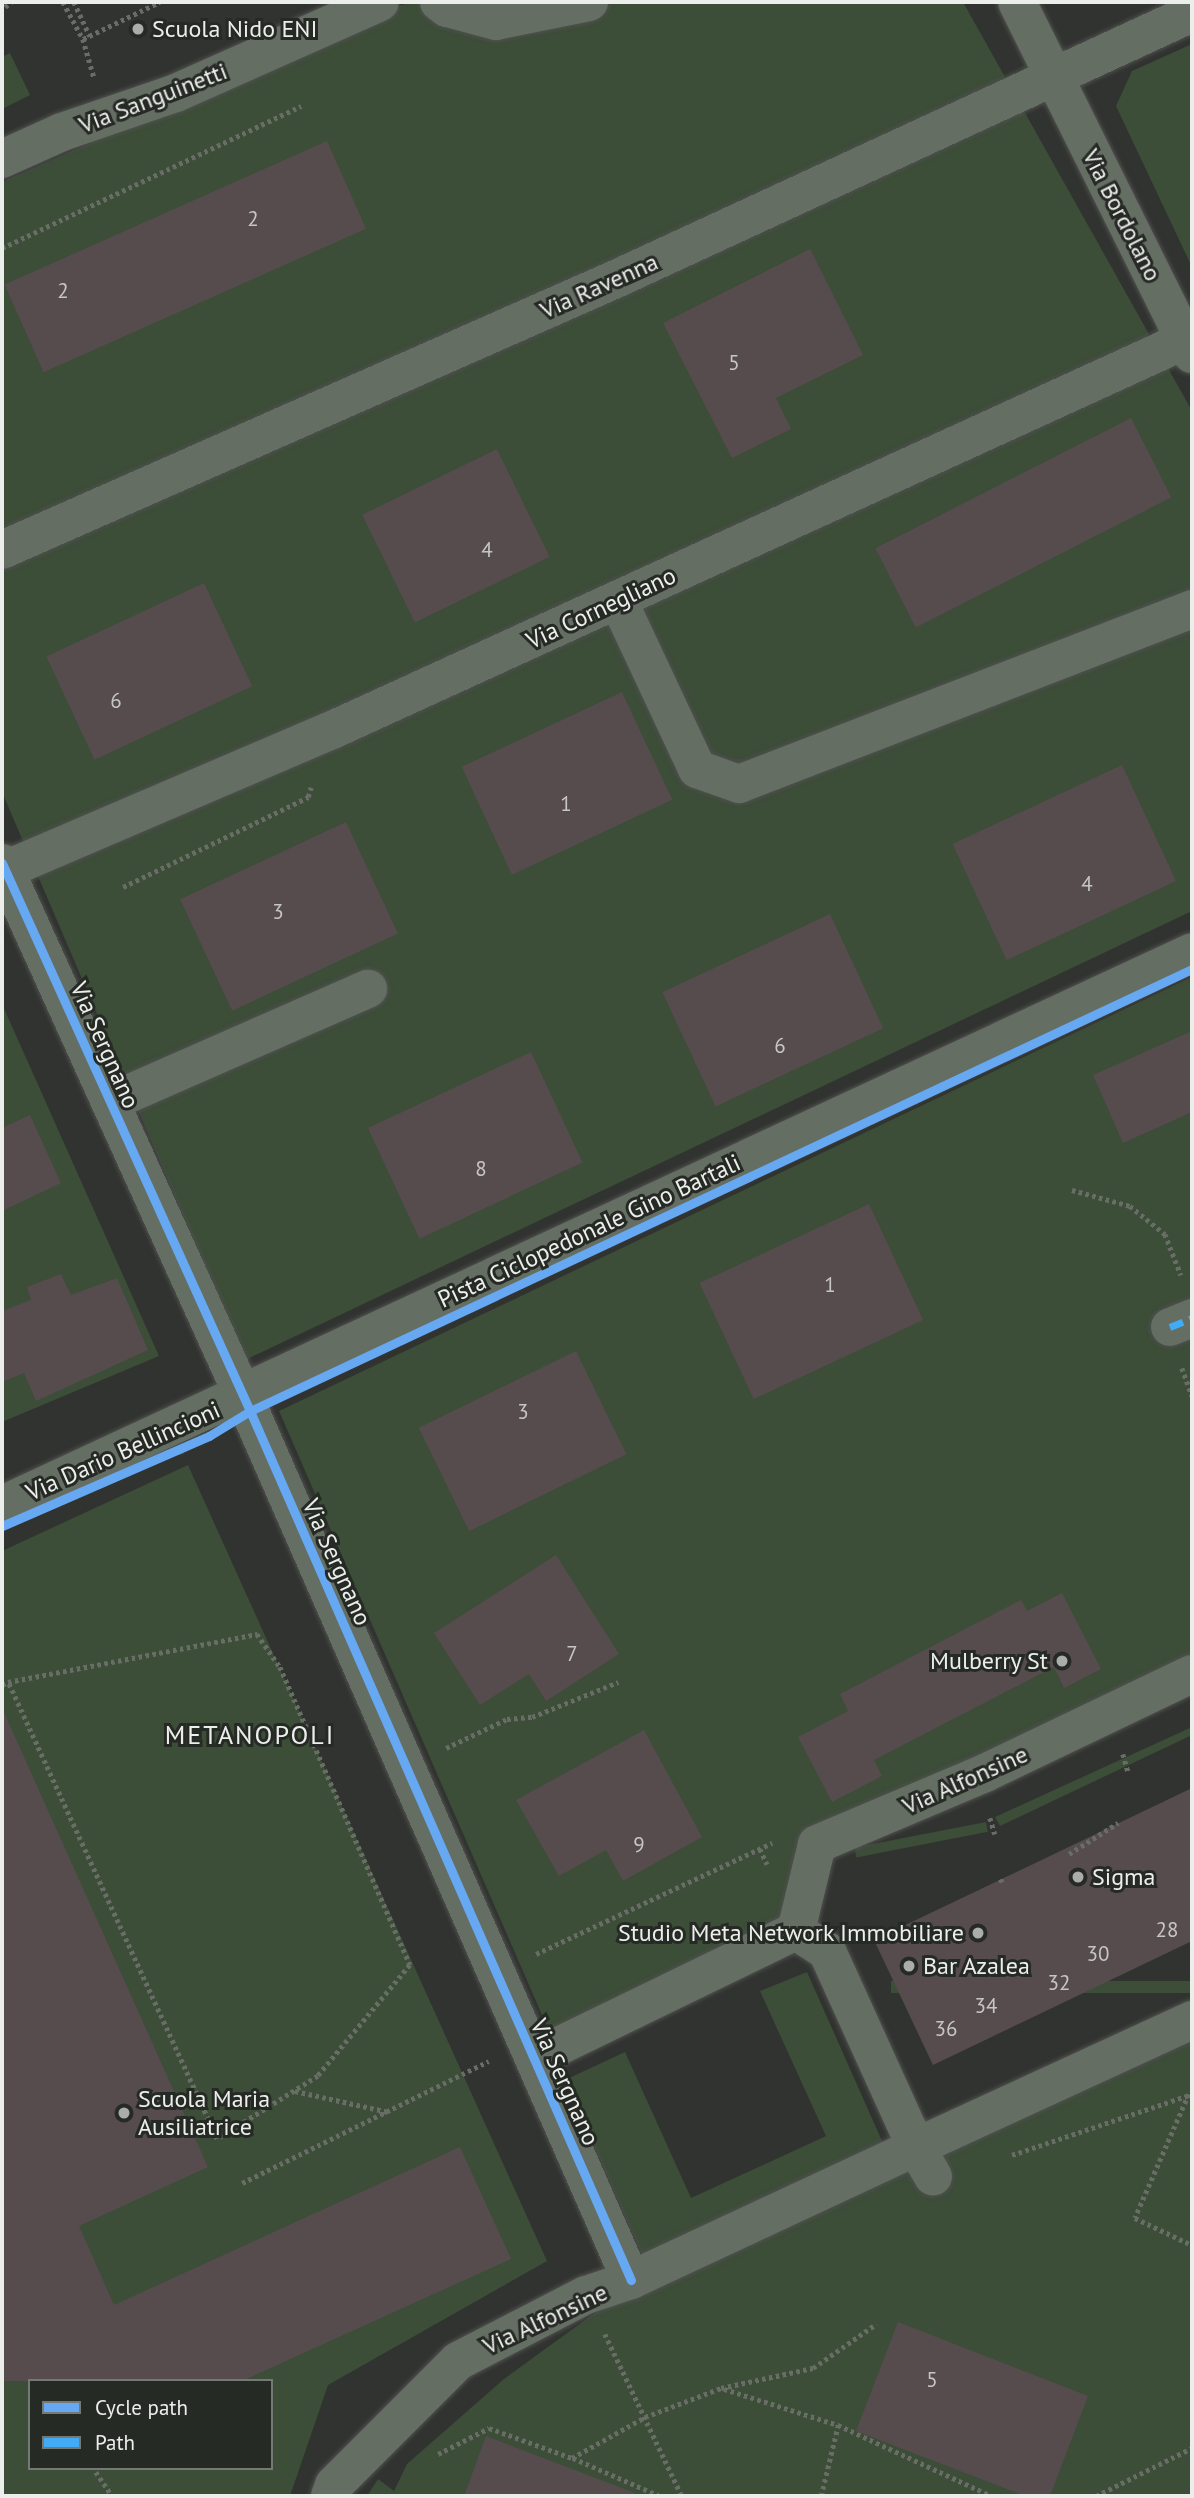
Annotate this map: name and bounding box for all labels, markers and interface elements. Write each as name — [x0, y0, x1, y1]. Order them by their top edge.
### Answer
place label: Scuola Nido ENI — [152, 15, 317, 43]
marker: Scuola Nido ENI — [130, 21, 146, 37]
street label: Via Sanguinetti — [75, 57, 231, 139]
street label: Via Bordolano — [1076, 144, 1168, 286]
house number: 2 — [247, 206, 259, 232]
street label: Via Ravenna — [536, 247, 662, 325]
house number: 2 — [57, 278, 69, 304]
house number: 5 — [728, 350, 740, 376]
house number: 4 — [481, 537, 493, 563]
street label: Via Cornegliano — [522, 561, 680, 655]
house number: 6 — [110, 688, 122, 714]
house number: 1 — [560, 791, 572, 817]
house number: 4 — [1081, 871, 1093, 897]
house number: 3 — [272, 899, 284, 925]
street label: Via Sergnano — [64, 977, 146, 1113]
house number: 6 — [774, 1033, 786, 1059]
street label: Pista Ciclopedonale Gino Bartali — [433, 1148, 745, 1314]
house number: 8 — [475, 1156, 487, 1182]
house number: 1 — [824, 1272, 836, 1298]
street label: Via Dario Bellincioni — [22, 1395, 224, 1507]
house number: 3 — [517, 1399, 529, 1425]
street label: Via Sergnano — [296, 1494, 378, 1630]
house number: 7 — [566, 1641, 578, 1667]
place label: Mulberry St — [929, 1647, 1048, 1675]
marker: Mulberry St — [1054, 1653, 1070, 1669]
district label: METANOPOLI — [166, 1719, 334, 1751]
street label: Via Alfonsine — [898, 1739, 1032, 1821]
house number: 9 — [633, 1832, 645, 1858]
place label: Sigma — [1092, 1863, 1155, 1891]
marker: Sigma — [1070, 1869, 1086, 1885]
house number: 28 — [1156, 1917, 1178, 1943]
place label: Studio Meta Network Immobiliare — [617, 1919, 964, 1947]
marker: Studio Meta Network Immobiliare — [970, 1925, 986, 1941]
house number: 30 — [1087, 1941, 1109, 1967]
place label: Bar Azalea — [923, 1952, 1031, 1980]
marker: Bar Azalea — [901, 1958, 917, 1974]
house number: 32 — [1048, 1970, 1070, 1996]
house number: 34 — [975, 1993, 997, 2019]
street label: Via Sergnano — [524, 2014, 606, 2150]
house number: 36 — [935, 2016, 957, 2042]
place label: Scuola Maria Ausiliatrice — [138, 2085, 270, 2141]
marker: Scuola Maria Ausiliatrice — [116, 2105, 132, 2121]
street label: Via Alfonsine — [478, 2277, 612, 2361]
house number: 5 — [926, 2367, 938, 2393]
legend — [28, 2379, 273, 2470]
text: Cycle path — [95, 2394, 188, 2421]
text: Path — [95, 2429, 135, 2456]

